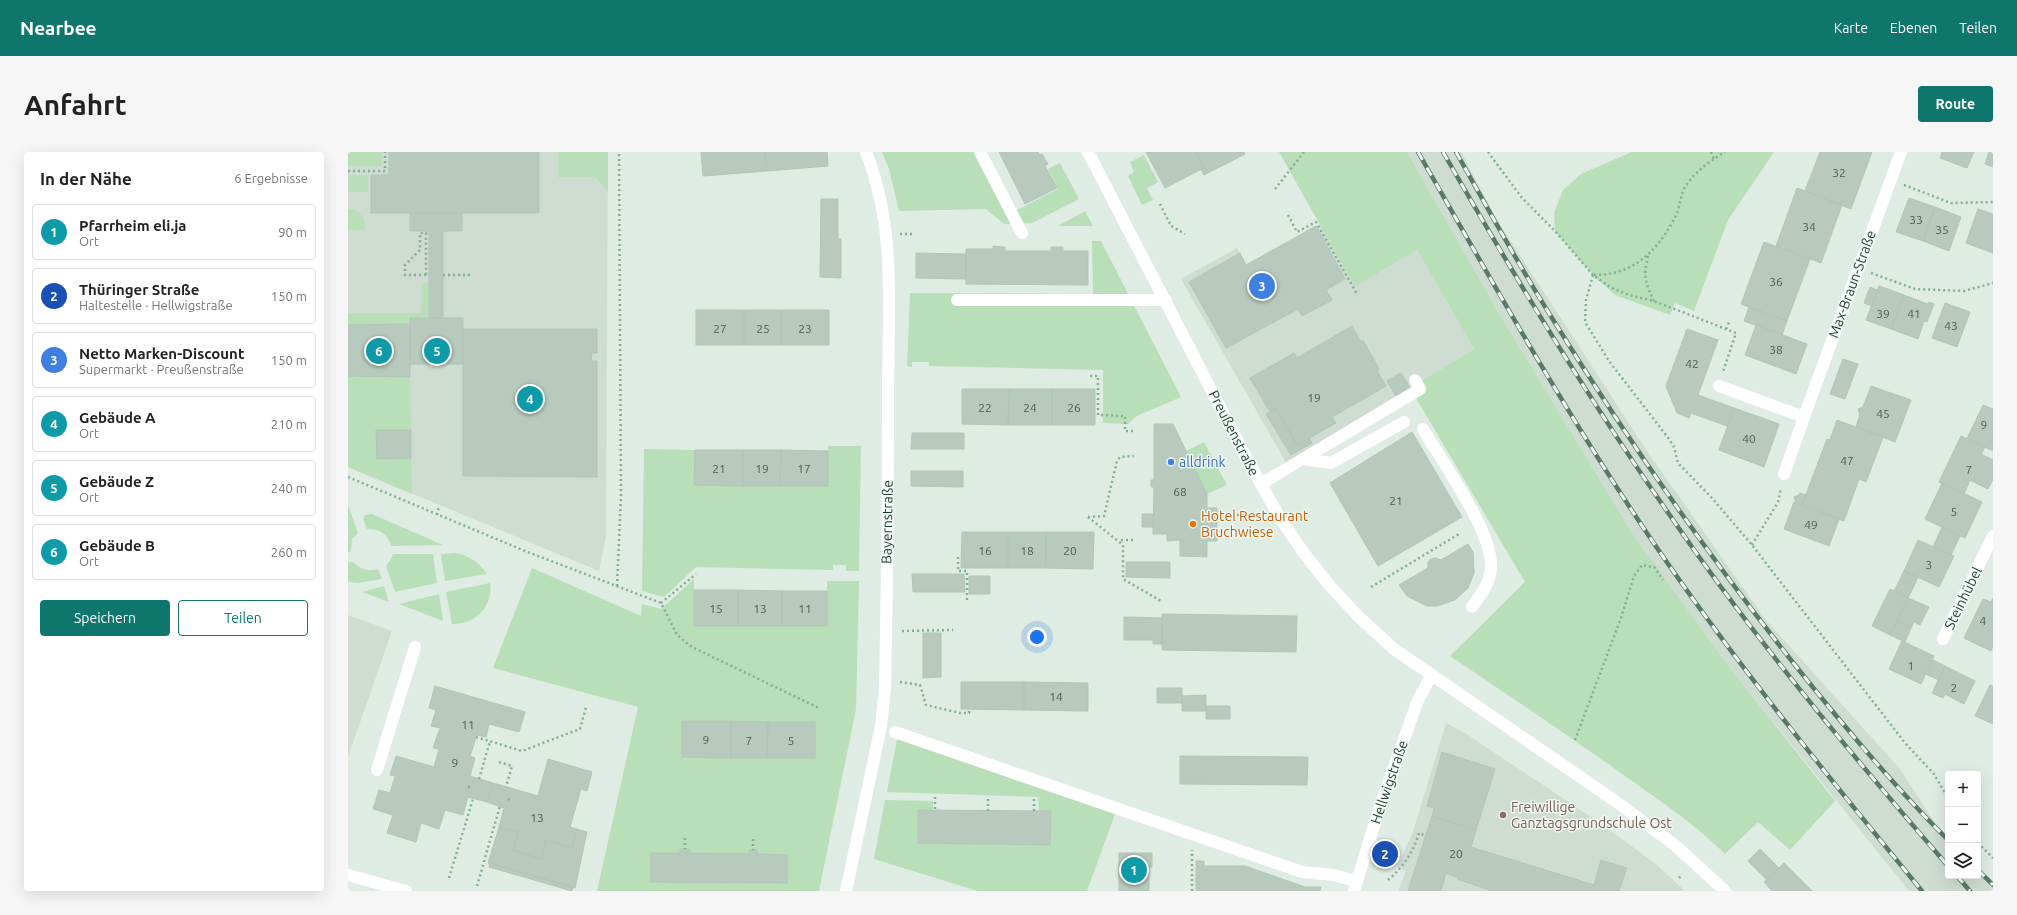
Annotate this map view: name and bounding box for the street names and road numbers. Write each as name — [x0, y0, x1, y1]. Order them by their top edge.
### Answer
street label: Max-Braun-Straße — [1825, 228, 1879, 340]
street label: Preußenstraße — [1206, 388, 1262, 478]
street label: Bayernstraße — [878, 480, 896, 564]
street label: Steinhübel — [1941, 564, 1985, 632]
street label: Hellwigstraße — [1367, 738, 1411, 826]

